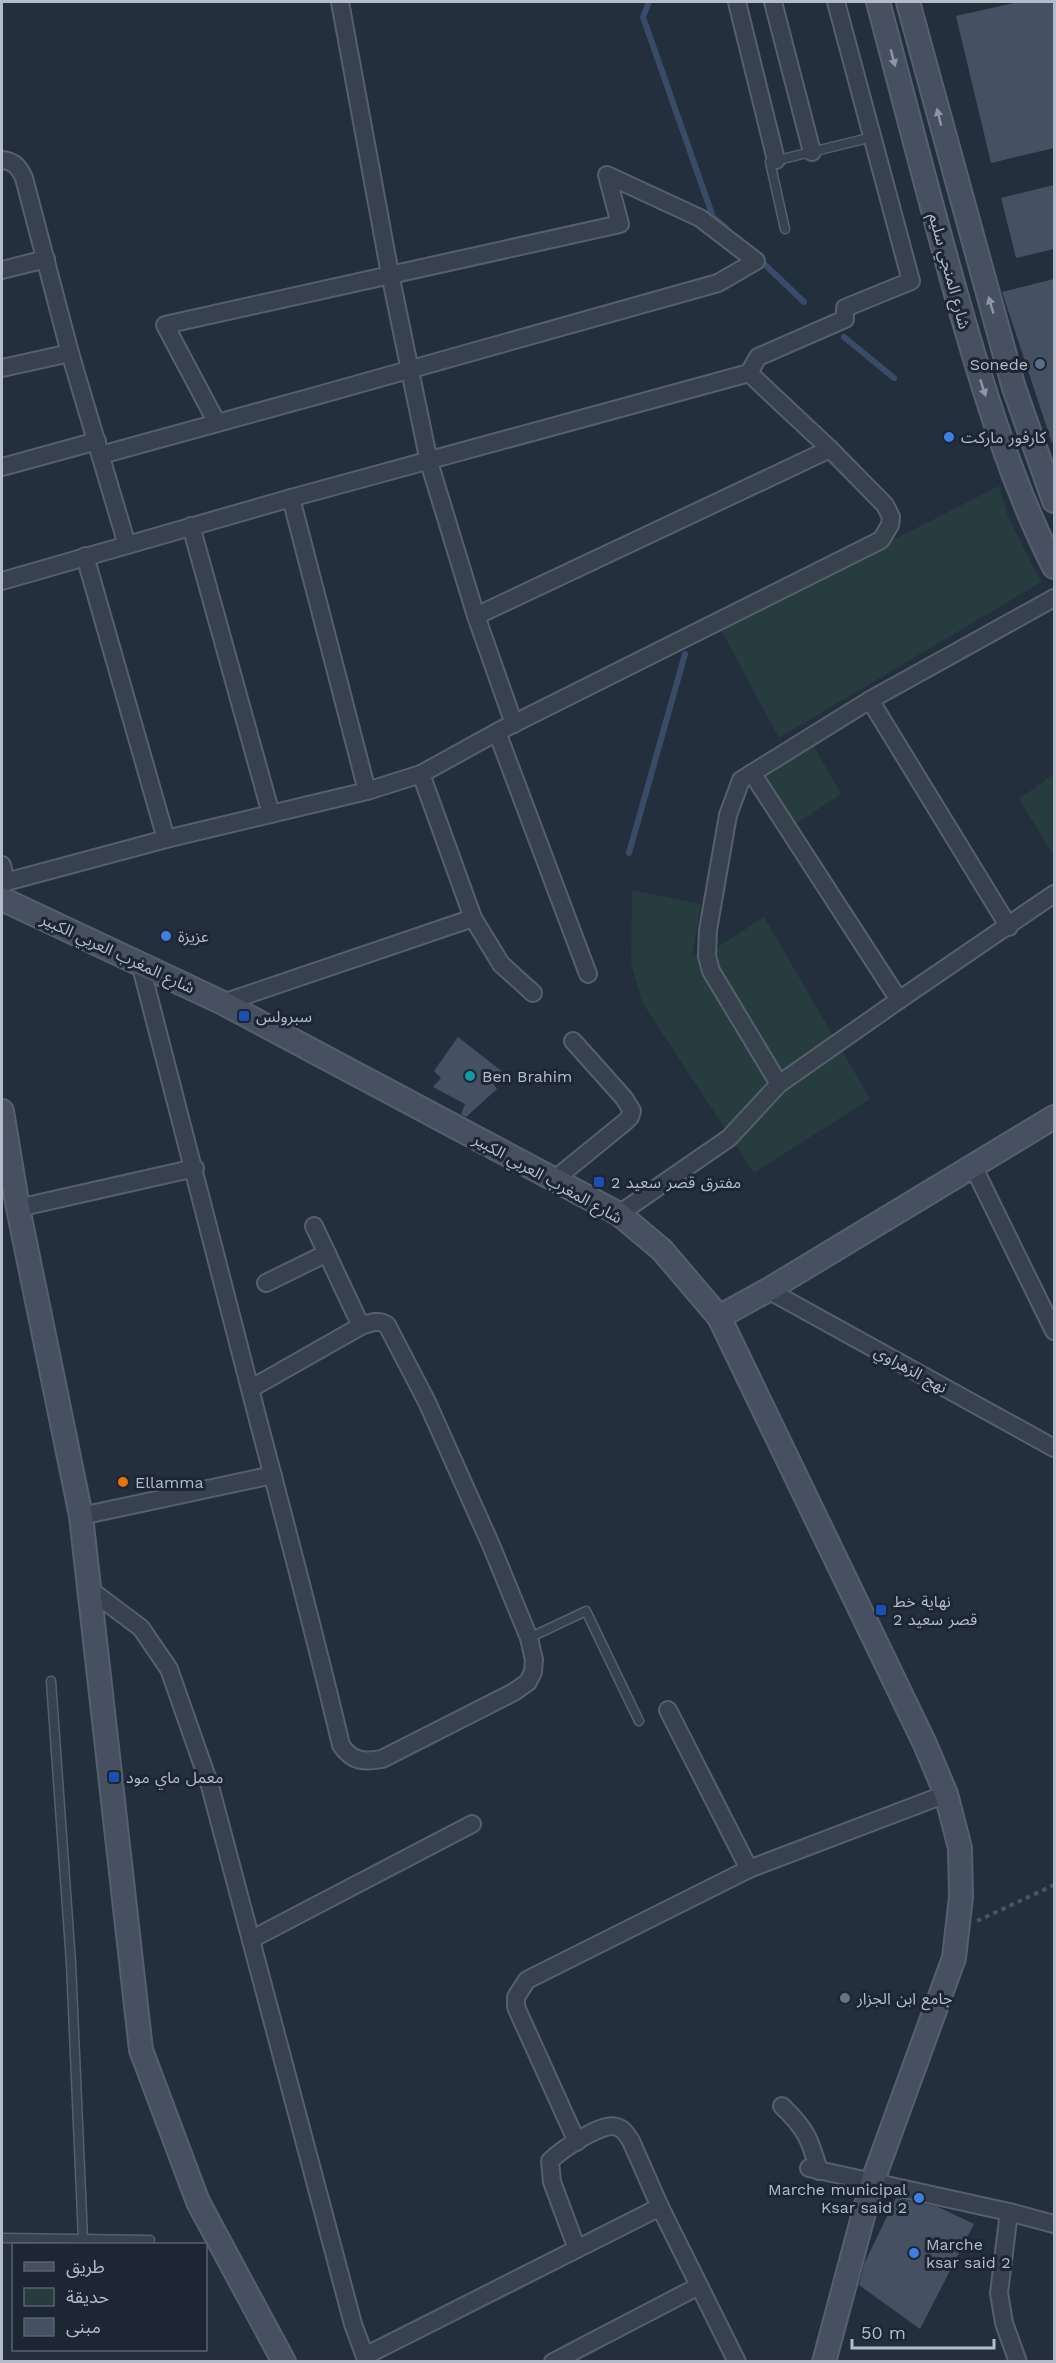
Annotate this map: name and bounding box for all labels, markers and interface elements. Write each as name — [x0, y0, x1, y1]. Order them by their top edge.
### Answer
one-way arrow — [889, 49, 898, 67]
one-way arrow — [934, 108, 943, 126]
street label: شارع المنجي سليم — [922, 211, 974, 332]
one-way arrow — [986, 296, 995, 314]
place label: Sonede — [970, 355, 1028, 374]
marker: Sonede — [1033, 357, 1047, 371]
one-way arrow — [979, 379, 988, 397]
place label: كارفور ماركت — [961, 428, 1046, 447]
marker: كارفور ماركت — [942, 430, 956, 444]
street label: شارع المغرب العربي الكبير — [36, 909, 198, 1000]
place label: عزيزة — [178, 927, 209, 946]
marker: عزيزة — [159, 929, 173, 943]
place label: سبرولس — [256, 1007, 312, 1026]
marker: سبرولس — [237, 1009, 251, 1023]
place label: Ben Brahim — [482, 1067, 572, 1086]
marker: Ben Brahim — [463, 1069, 477, 1083]
street label: شارع المغرب العربي الكبير — [468, 1129, 626, 1230]
place label: مفترق قصر سعيد 2 — [611, 1173, 741, 1192]
marker: مفترق قصر سعيد 2 — [592, 1175, 606, 1189]
street label: نهج الزهراوي — [870, 1342, 950, 1400]
place label: Ellamma — [135, 1473, 204, 1492]
marker: Ellamma — [116, 1475, 130, 1489]
place label: نهاية خط قصر سعيد 2 — [893, 1592, 977, 1629]
marker: نهاية خط قصر سعيد 2 — [874, 1603, 888, 1617]
place label: معمل ماي مود — [126, 1768, 223, 1790]
marker: معمل ماي مود — [107, 1770, 121, 1784]
place label: جامع ابن الجزار — [856, 1989, 952, 2011]
marker: جامع ابن الجزار — [838, 1991, 852, 2005]
place label: Marche municipal Ksar said 2 — [768, 2180, 907, 2217]
marker: Marche municipal Ksar said 2 — [912, 2191, 926, 2205]
place label: Marche ksar said 2 — [926, 2235, 1011, 2272]
legend — [12, 2243, 207, 2351]
marker: Marche ksar said 2 — [907, 2246, 921, 2260]
text: طريق — [66, 2256, 105, 2278]
text: حديقة — [66, 2286, 109, 2307]
scale bar — [852, 2312, 994, 2350]
text: مبنى — [66, 2316, 101, 2338]
text: 50 m — [861, 2322, 906, 2343]

